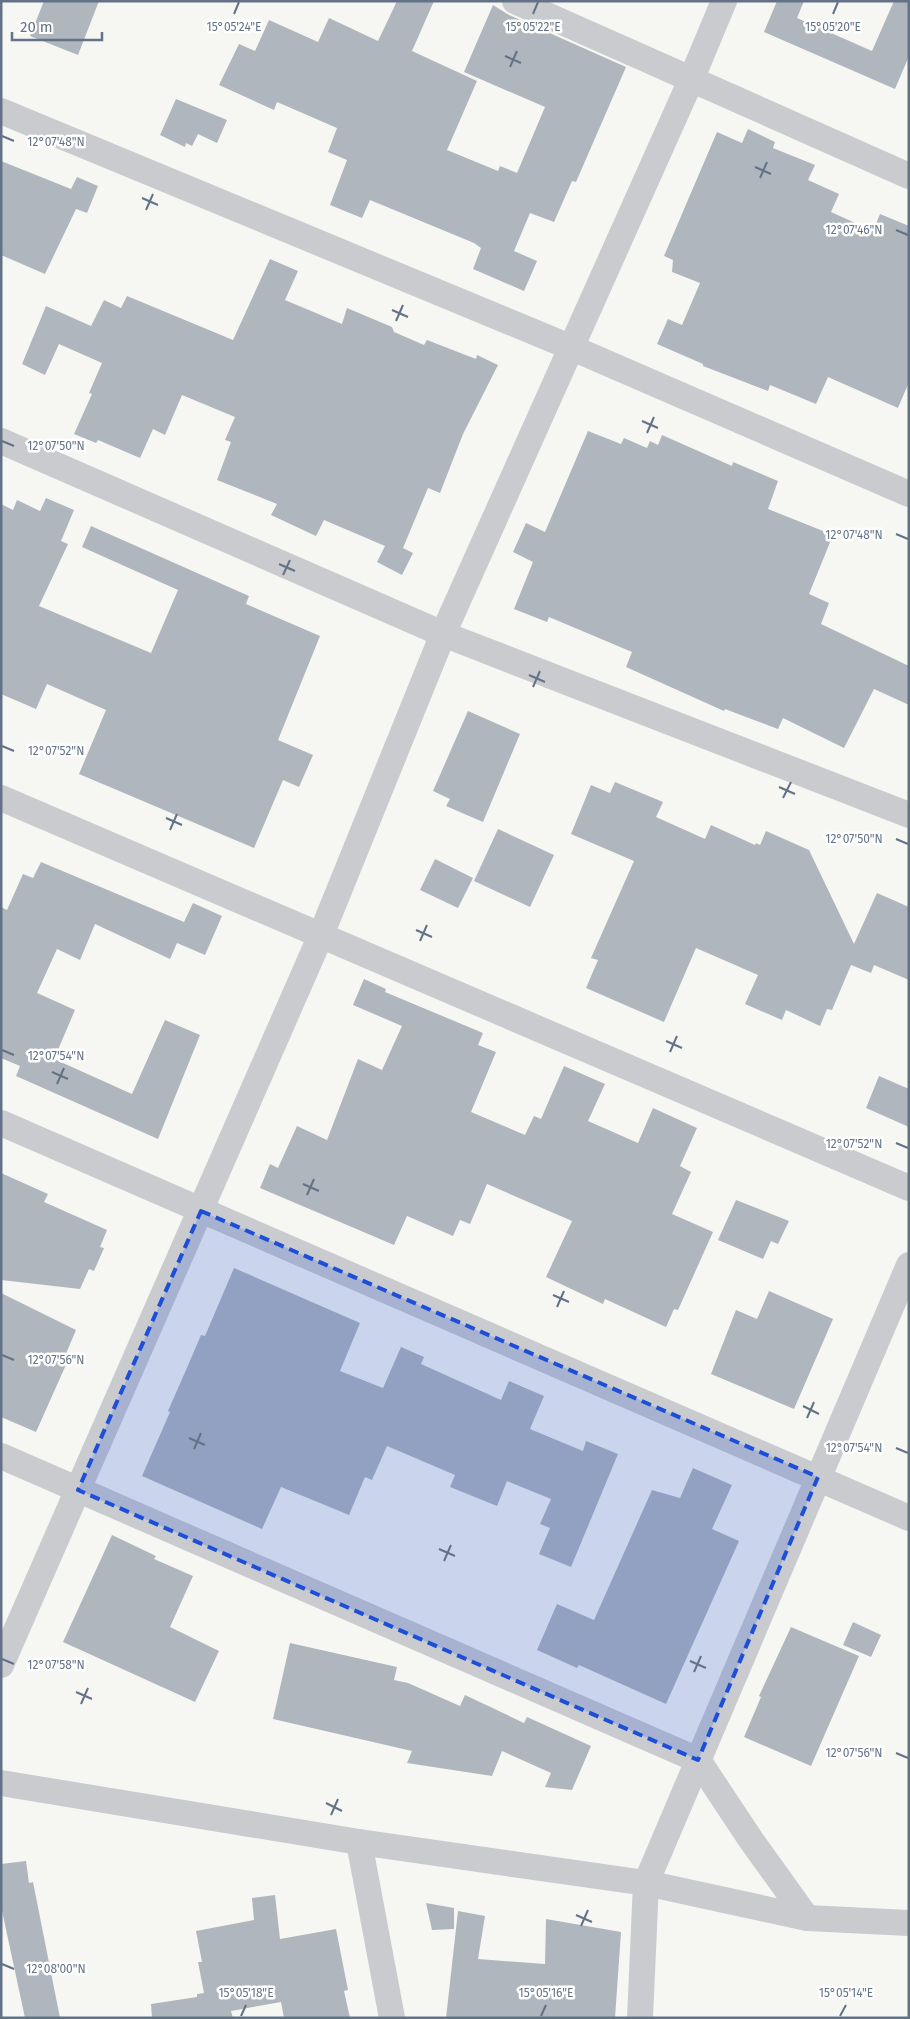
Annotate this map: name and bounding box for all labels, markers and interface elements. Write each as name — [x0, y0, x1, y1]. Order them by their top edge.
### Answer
scale bar — [12, 10, 102, 42]
text: 20 m — [20, 18, 53, 36]
text: 15°05'24"E — [207, 20, 261, 34]
text: 15°05'22"E — [505, 20, 561, 34]
text: 15°05'20"E — [805, 20, 861, 34]
text: 12°07'48"N — [27, 135, 85, 149]
text: 12°07'46"N — [826, 223, 882, 237]
text: 12°07'50"N — [27, 439, 85, 453]
text: 12°07'48"N — [825, 528, 883, 542]
text: 12°07'52"N — [28, 744, 84, 758]
text: 12°07'50"N — [825, 832, 883, 846]
text: 12°07'54"N — [28, 1049, 84, 1063]
text: 12°07'52"N — [826, 1137, 882, 1151]
text: 12°07'56"N — [27, 1353, 85, 1367]
text: 12°07'54"N — [826, 1441, 882, 1455]
text: 12°07'58"N — [27, 1658, 85, 1672]
text: 12°07'56"N — [825, 1746, 883, 1760]
text: 12°08'00"N — [26, 1962, 86, 1976]
text: 15°05'18"E — [218, 1986, 274, 2000]
text: 15°05'16"E — [519, 1986, 573, 2000]
text: 15°05'14"E — [819, 1986, 873, 2000]

